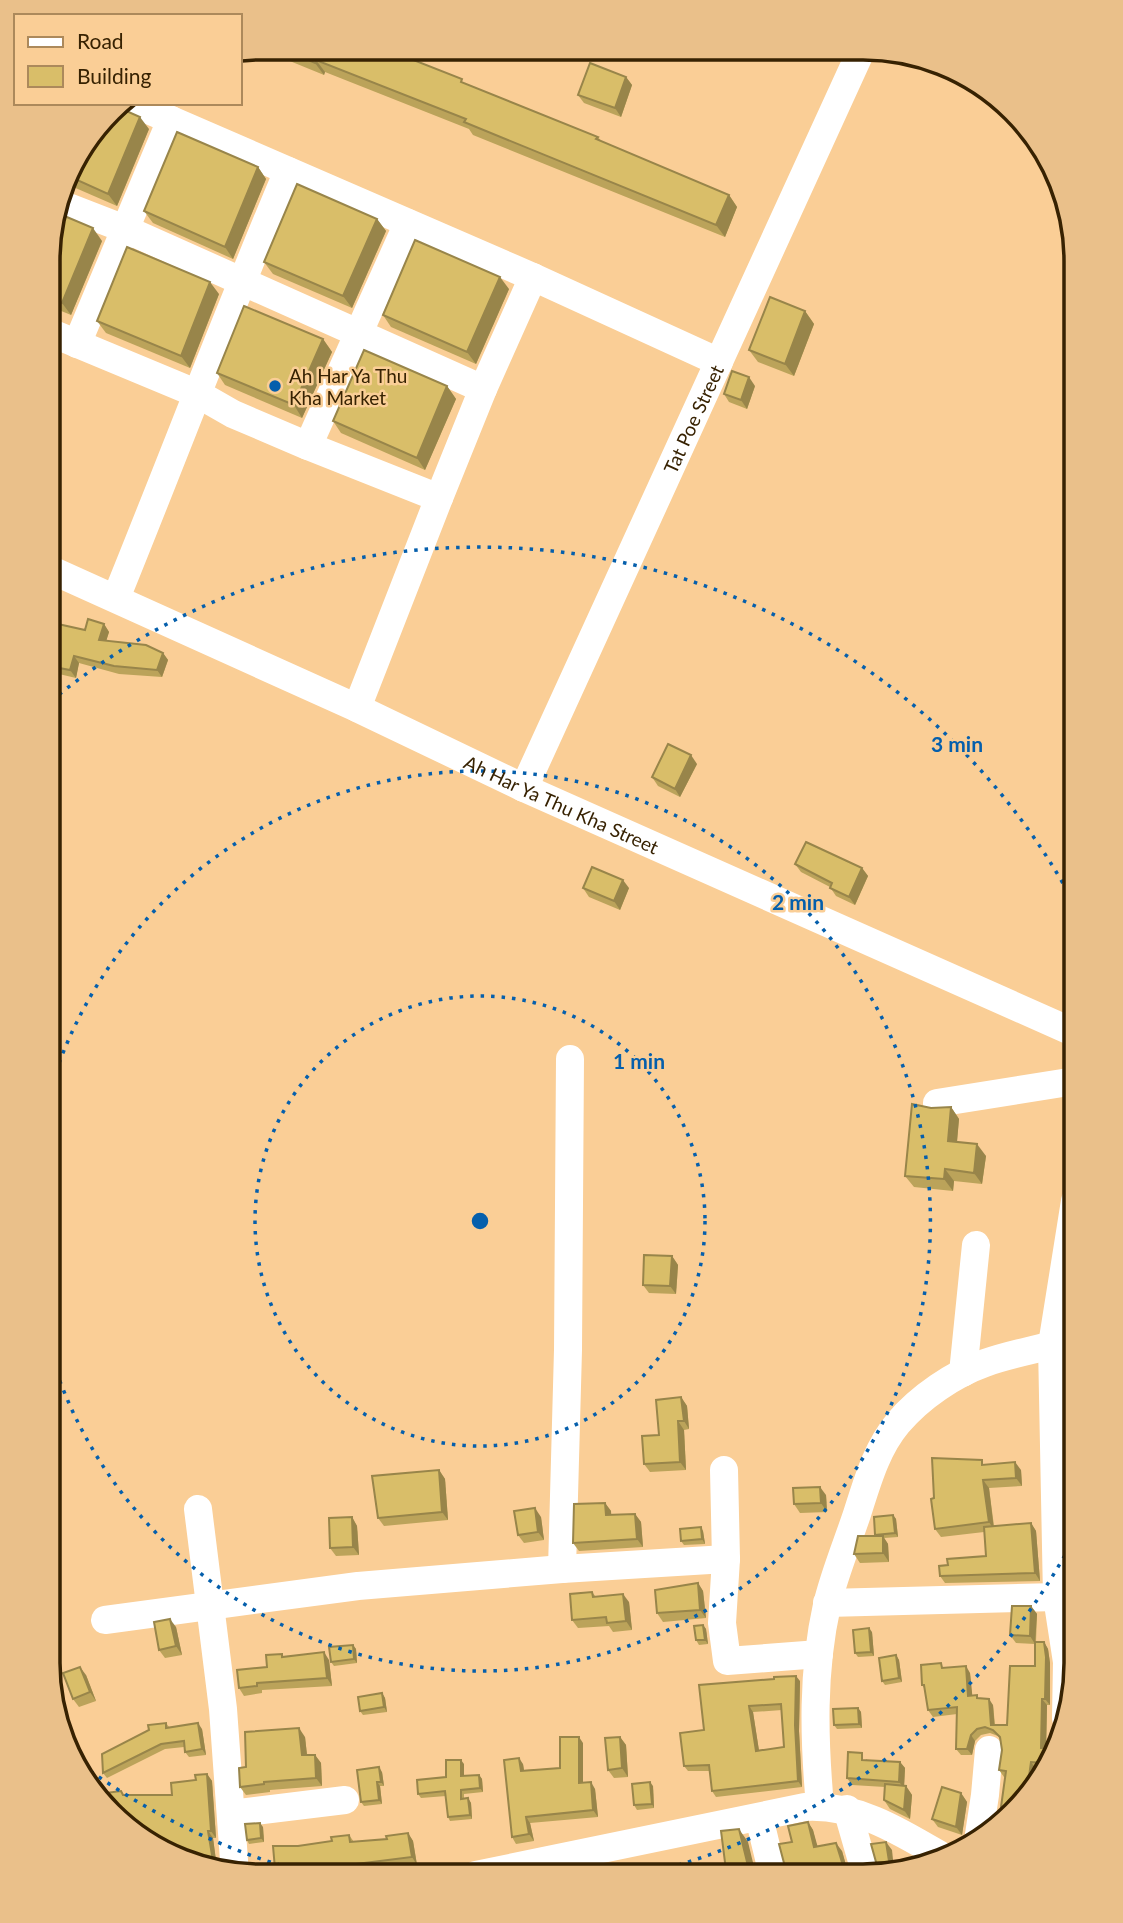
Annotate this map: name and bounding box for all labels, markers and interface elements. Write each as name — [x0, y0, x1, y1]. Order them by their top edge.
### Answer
legend — [14, 14, 242, 105]
text: Road — [77, 28, 124, 53]
text: Building — [77, 63, 152, 88]
street label: Tat Poe Street — [658, 361, 728, 477]
place label: Ah Har Ya Thu Kha Market — [289, 364, 407, 409]
marker: Ah Har Ya Thu Kha Market — [267, 378, 283, 394]
text: 3 min — [931, 731, 983, 756]
street label: Ah Har Ya Thu Kha Street — [461, 750, 663, 858]
text: 2 min — [772, 889, 824, 914]
text: 1 min — [613, 1048, 665, 1073]
centre of rings — [468, 1209, 492, 1233]

